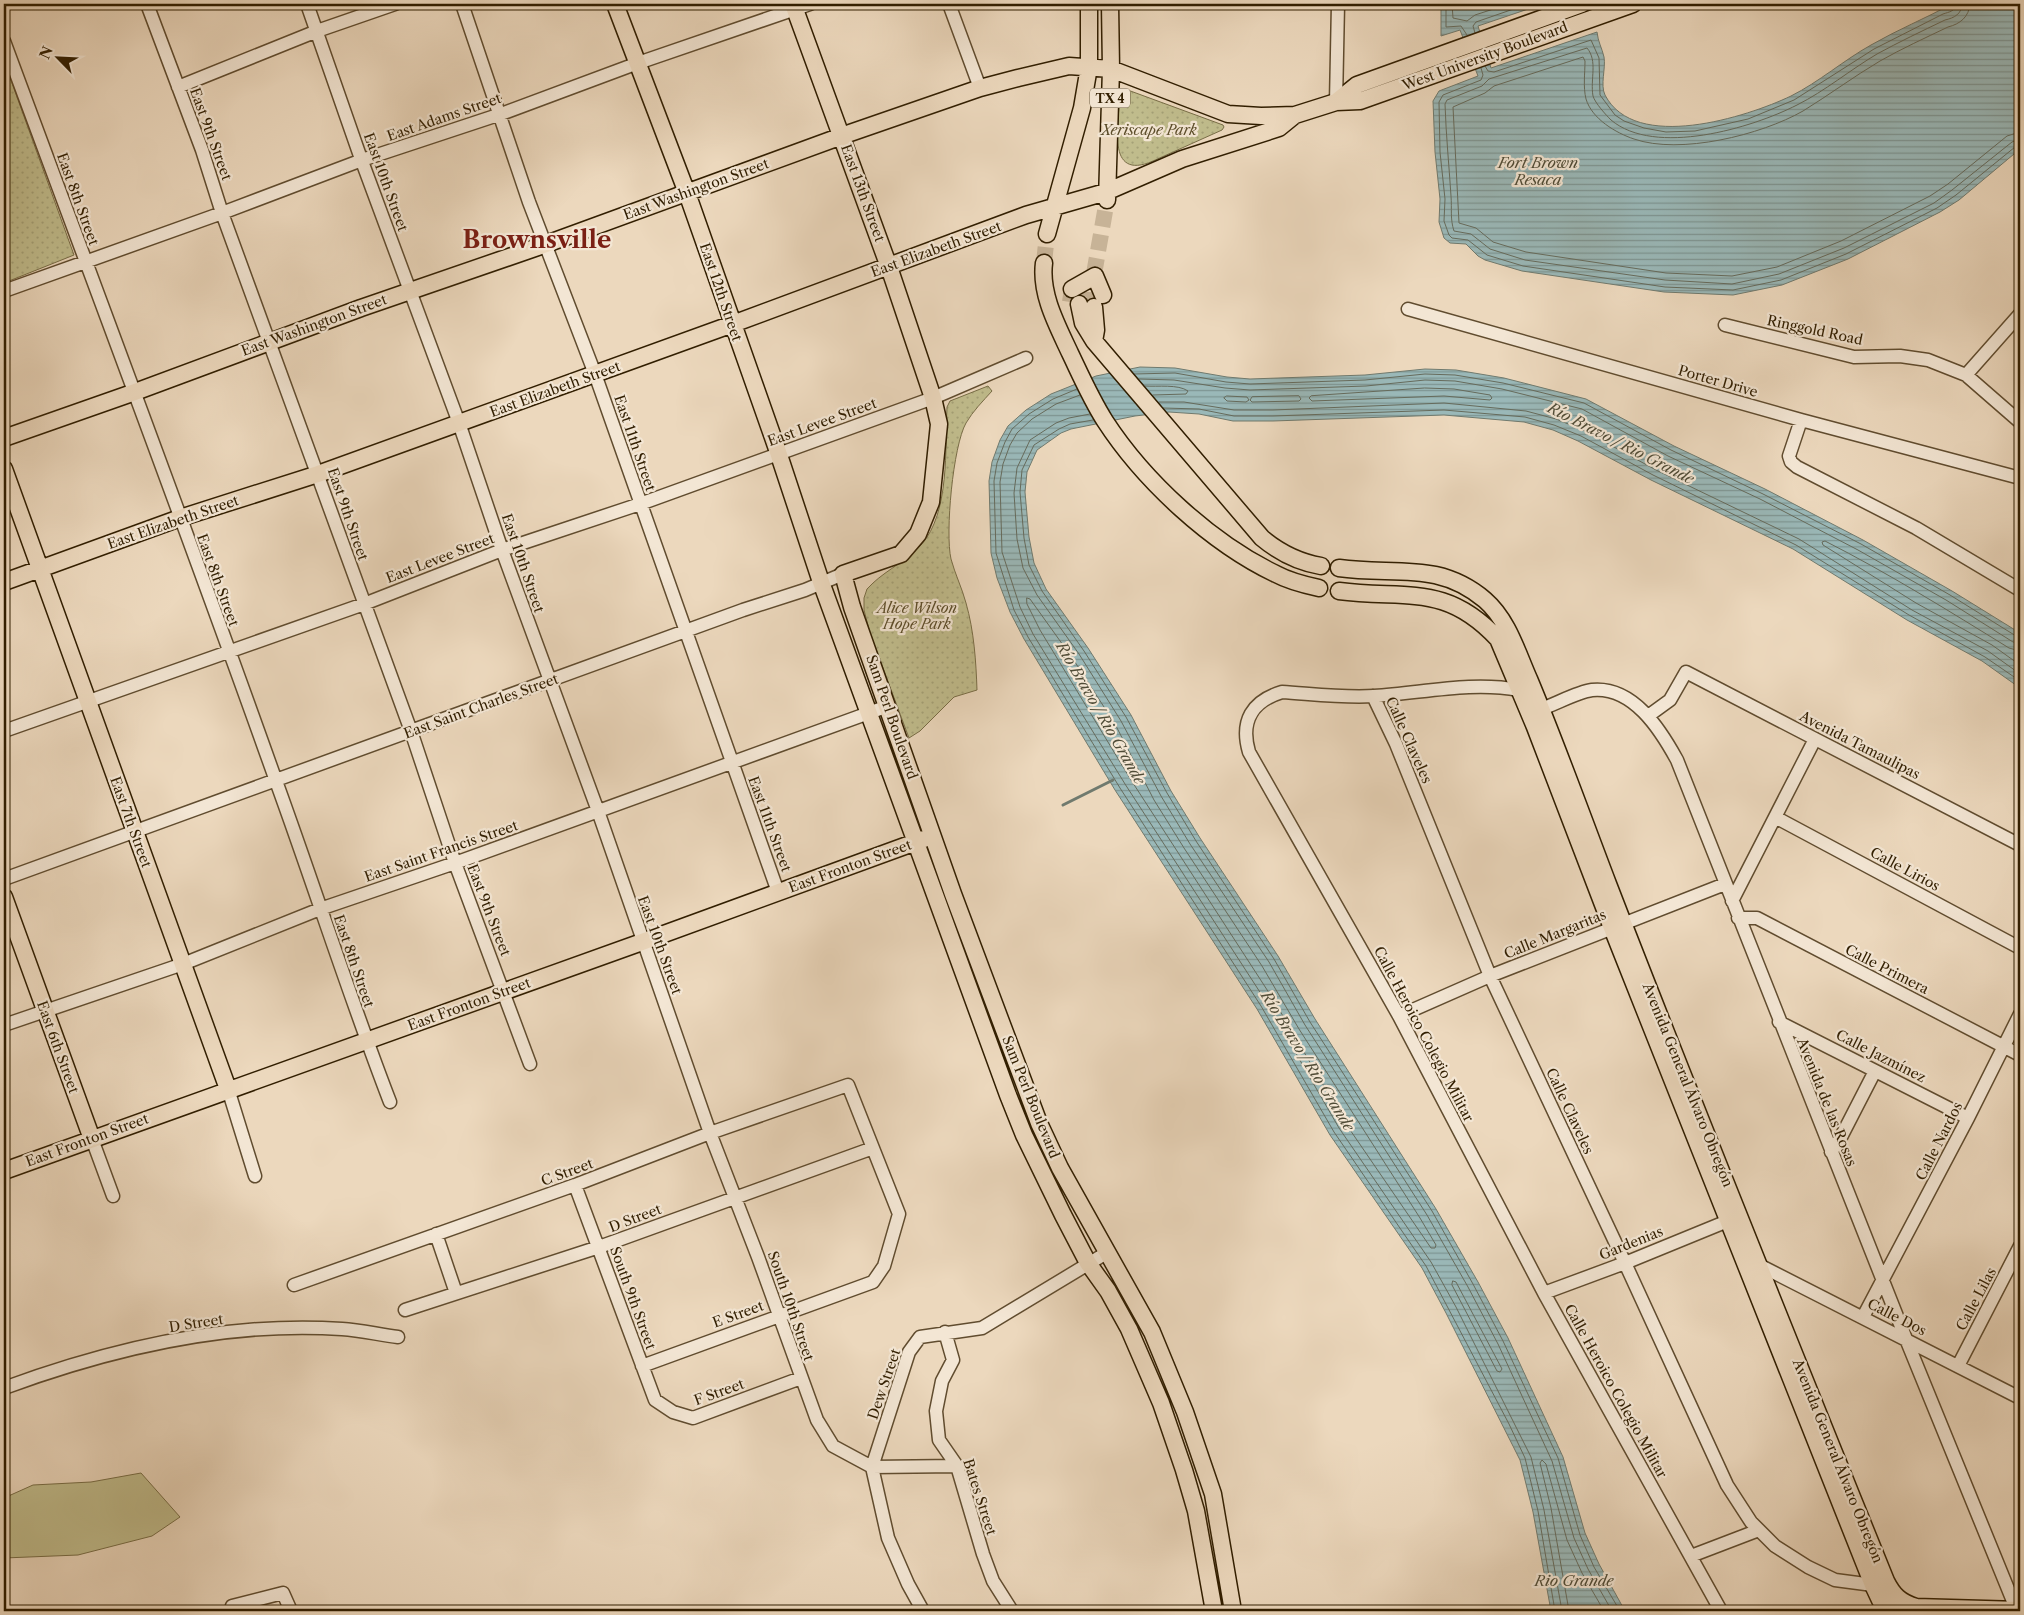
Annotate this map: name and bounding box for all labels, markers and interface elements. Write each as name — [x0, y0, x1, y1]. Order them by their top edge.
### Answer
street label: West University Boulevard — [1399, 17, 1571, 95]
north arrow — [32, 32, 82, 82]
text: N — [35, 43, 57, 62]
street label: East 9th Street — [186, 85, 236, 183]
street label: East Adams Street — [384, 89, 504, 145]
road number: TX 4 — [1090, 89, 1130, 108]
park label: Xeriscape Park — [1099, 121, 1198, 139]
street label: East 10th Street — [360, 130, 412, 234]
street label: East 13th Street — [837, 142, 889, 244]
street label: East 8th Street — [53, 150, 103, 248]
water label: Fort Brown Resaca — [1497, 153, 1578, 189]
street label: East Washington Street — [621, 154, 771, 224]
street label: East Elizabeth Street — [868, 217, 1004, 281]
district label: Brownsville — [463, 225, 611, 254]
street label: East 12th Street — [696, 240, 746, 344]
street label: East Washington Street — [239, 290, 389, 360]
street label: Ringgold Road — [1765, 311, 1865, 349]
street label: East Elizabeth Street — [487, 357, 623, 421]
street label: Porter Drive — [1676, 361, 1760, 401]
street label: East 11th Street — [610, 392, 660, 494]
street label: East Levee Street — [765, 394, 879, 450]
water label: Río Bravo / Rio Grande — [1544, 397, 1698, 489]
street label: East 9th Street — [324, 465, 372, 563]
street label: East Elizabeth Street — [105, 491, 241, 553]
street label: East 10th Street — [498, 511, 548, 615]
street label: East Levee Street — [383, 529, 497, 587]
street label: East 8th Street — [193, 531, 243, 629]
park label: Alice Wilson Hope Park — [875, 599, 957, 633]
water label: Río Bravo / Rio Grande — [1052, 637, 1150, 788]
street label: Sam Perl Boulevard — [862, 652, 922, 782]
street label: East Saint Charles Street — [401, 670, 561, 742]
street label: Calle Claveles — [1382, 694, 1436, 786]
street label: Avenida Tamaulipas — [1796, 706, 1923, 783]
street label: East 7th Street — [106, 774, 156, 870]
street label: East 11th Street — [744, 774, 796, 874]
street label: East Saint Francis Street — [362, 816, 520, 886]
street label: East Fronton Street — [786, 835, 914, 897]
street label: Calle Lirios — [1867, 843, 1943, 895]
street label: East 9th Street — [463, 861, 515, 959]
street label: East 10th Street — [634, 893, 686, 997]
street label: Calle Margaritas — [1501, 905, 1609, 963]
street label: East 8th Street — [330, 912, 378, 1010]
street label: Calle Primera — [1842, 940, 1932, 998]
street label: Calle Heroico Colegio Militar — [1370, 943, 1478, 1125]
street label: East Fronton Street — [405, 973, 533, 1035]
street label: Avenida General Álvaro Obregón — [1638, 979, 1737, 1190]
water label: Río Bravo / Rio Grande — [1257, 987, 1359, 1135]
street label: East 6th Street — [33, 998, 83, 1096]
street label: Calle Jazmínez — [1833, 1026, 1929, 1086]
street label: Sam Perl Boulevard — [998, 1033, 1064, 1161]
street label: Avenida de las Rosas — [1793, 1034, 1861, 1169]
street label: Calle Claveles — [1542, 1065, 1598, 1157]
street label: Calle Nardos — [1912, 1099, 1966, 1183]
street label: East Fronton Street — [23, 1109, 151, 1171]
street label: C Street — [538, 1154, 596, 1190]
street label: D Street — [606, 1200, 664, 1236]
street label: Gardenias — [1596, 1222, 1666, 1264]
street label: South 9th Street — [606, 1244, 660, 1352]
street label: South 10th Street — [764, 1249, 818, 1363]
street label: Calle Lilas — [1952, 1264, 2000, 1334]
street label: Calle Dos — [1864, 1294, 1930, 1340]
street label: E Street — [710, 1296, 766, 1332]
street label: Calle Heroico Colegio Militar — [1561, 1301, 1671, 1481]
street label: D Street — [168, 1310, 224, 1336]
street label: Dew Street — [864, 1346, 904, 1422]
street label: Avenida General Álvaro Obregón — [1788, 1355, 1887, 1566]
street label: F Street — [691, 1375, 747, 1409]
street label: Bates Street — [959, 1456, 1001, 1538]
water label: Rio Grande — [1534, 1571, 1614, 1590]

